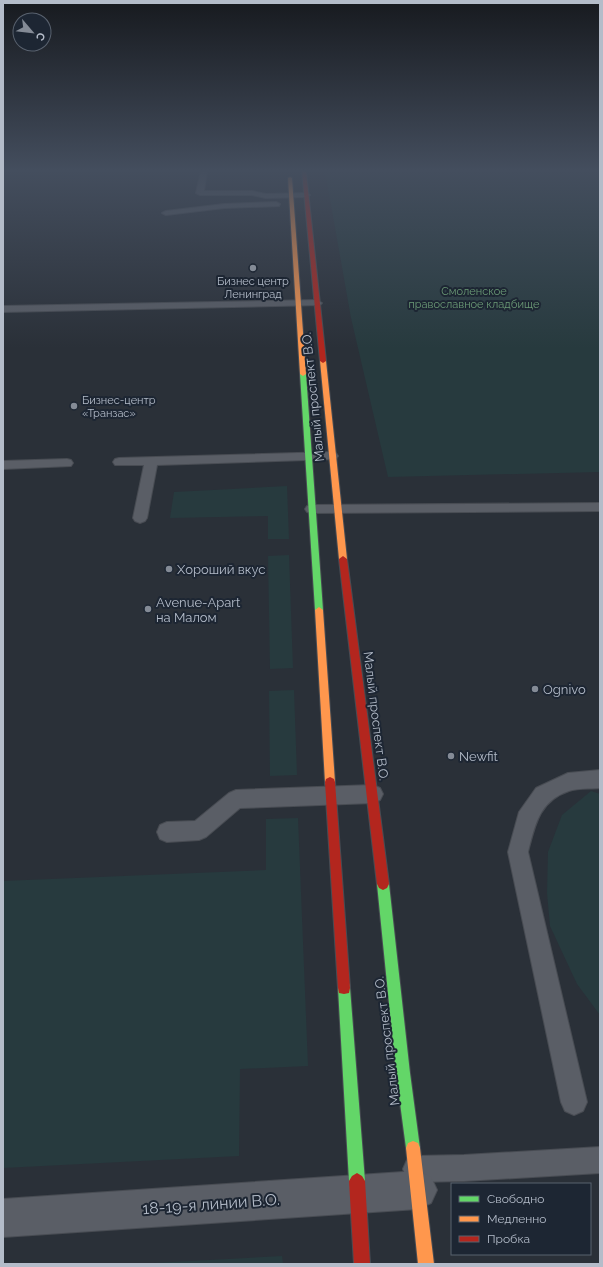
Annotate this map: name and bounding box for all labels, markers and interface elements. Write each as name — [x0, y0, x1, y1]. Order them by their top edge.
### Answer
north arrow — [12, 12, 52, 52]
text: С — [33, 30, 48, 43]
marker: Бизнес центр Ленинград — [248, 263, 258, 273]
place label: Бизнес центр Ленинград — [217, 275, 289, 301]
park label: Смоленское православное кладбище — [409, 285, 540, 311]
street label: Малый проспект В.О. — [299, 331, 327, 463]
place label: Бизнес-центр «Транзас» — [82, 394, 156, 420]
marker: Бизнес-центр «Транзас» — [69, 401, 79, 411]
place label: Хороший вкус — [177, 562, 266, 577]
marker: Хороший вкус — [164, 564, 174, 574]
place label: Аvenue-Apart на Малом — [156, 595, 241, 625]
marker: Аvenue-Apart на Малом — [143, 604, 153, 614]
street label: Малый проспект В.О. — [361, 650, 391, 782]
place label: Ognivo — [543, 682, 586, 697]
marker: Ognivo — [530, 684, 540, 694]
place label: Newfit — [459, 749, 498, 764]
marker: Newfit — [446, 751, 456, 761]
street label: Малый проспект В.О. — [372, 975, 402, 1107]
legend — [451, 1183, 591, 1255]
street label: 18-19-я линии В.О. — [142, 1190, 280, 1218]
text: Свободно — [487, 1192, 544, 1206]
text: Медленно — [487, 1212, 546, 1226]
text: Пробка — [487, 1232, 530, 1246]

